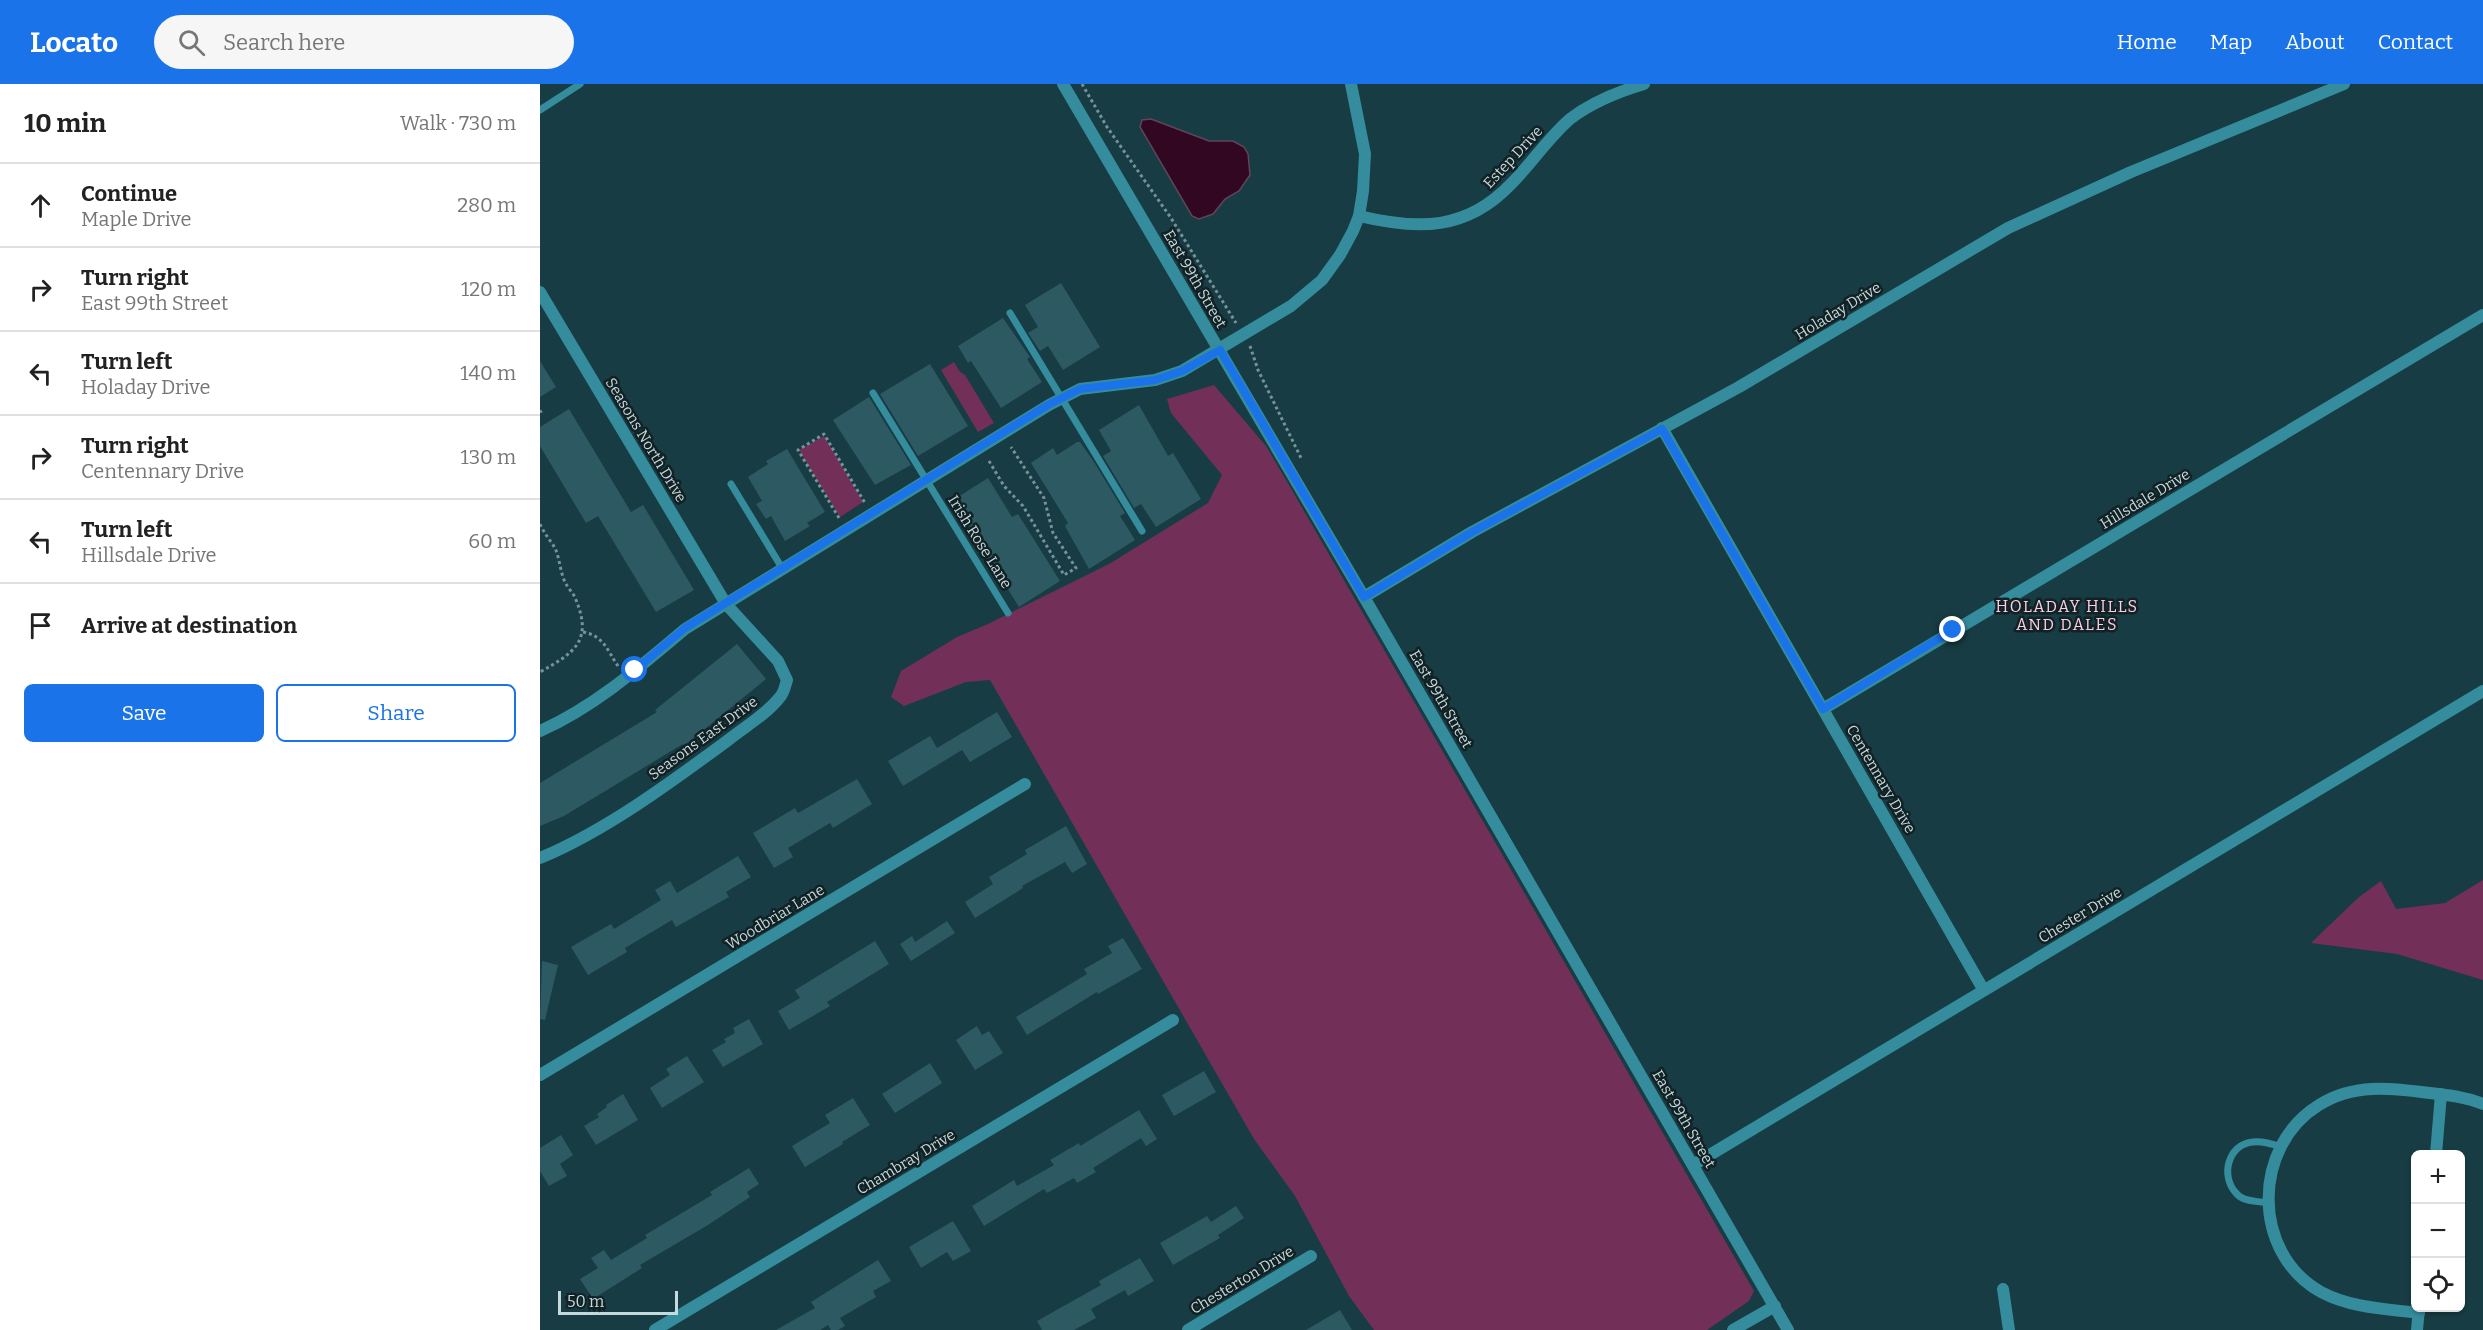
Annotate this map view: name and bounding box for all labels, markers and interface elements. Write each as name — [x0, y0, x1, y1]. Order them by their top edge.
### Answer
search box — [154, 15, 574, 69]
text: Locato — [30, 26, 118, 59]
icon: search — [175, 26, 208, 59]
text: Search here — [223, 29, 345, 56]
text: Home — [2117, 29, 2177, 55]
text: Map — [2210, 29, 2252, 55]
text: About — [2285, 29, 2345, 55]
text: Contact — [2378, 29, 2453, 55]
text: 10 min — [24, 108, 106, 139]
text: Walk · 730 m — [400, 111, 516, 135]
street label: Estep Drive — [1480, 122, 1546, 192]
text: Continue — [81, 180, 177, 207]
icon: ahead — [24, 189, 57, 222]
text: 280 m — [457, 193, 516, 217]
text: Maple Drive — [81, 207, 191, 231]
street label: East 99th Street — [1160, 227, 1231, 332]
text: Turn right — [81, 264, 189, 291]
icon: right — [24, 273, 57, 306]
text: 120 m — [461, 277, 516, 301]
street label: Holaday Drive — [1792, 278, 1884, 344]
text: East 99th Street — [81, 291, 228, 315]
text: Turn left — [81, 348, 173, 375]
icon: left — [24, 357, 57, 390]
text: 140 m — [460, 361, 516, 385]
street label: Seasons North Drive — [602, 374, 690, 506]
text: Holaday Drive — [81, 375, 210, 399]
text: Turn right — [81, 432, 189, 459]
icon: right — [24, 441, 57, 474]
text: 130 m — [461, 445, 516, 469]
text: Centennary Drive — [81, 459, 244, 483]
street label: Hillsdale Drive — [2097, 465, 2193, 533]
street label: Irish Rose Lane — [944, 492, 1016, 592]
text: Turn left — [81, 516, 173, 543]
icon: left — [24, 525, 57, 558]
text: 60 m — [468, 529, 516, 553]
text: Hillsdale Drive — [81, 543, 217, 567]
district label: HOLADAY HILLS AND DALES — [1995, 597, 2139, 634]
icon: arrive — [24, 609, 57, 642]
text: Arrive at destination — [81, 612, 297, 639]
route end — [1939, 616, 1965, 642]
street label: East 99th Street — [1406, 647, 1477, 752]
route start — [621, 656, 647, 682]
button: Save — [24, 684, 264, 742]
button: Share — [276, 684, 516, 742]
street label: Seasons East Drive — [645, 692, 761, 784]
street label: Centennary Drive — [1843, 722, 1919, 836]
street label: Woodbriar Lane — [723, 881, 827, 953]
street label: Chester Drive — [2035, 883, 2125, 947]
street label: East 99th Street — [1649, 1067, 1720, 1172]
street label: Chambray Drive — [854, 1126, 958, 1198]
map controls — [2411, 1150, 2465, 1312]
button: + — [2411, 1150, 2465, 1204]
button: − — [2411, 1204, 2465, 1258]
street label: Chesterton Drive — [1187, 1242, 1297, 1318]
button: locate — [2411, 1258, 2465, 1312]
scale bar — [558, 1288, 678, 1316]
text: 50 m — [567, 1292, 604, 1311]

